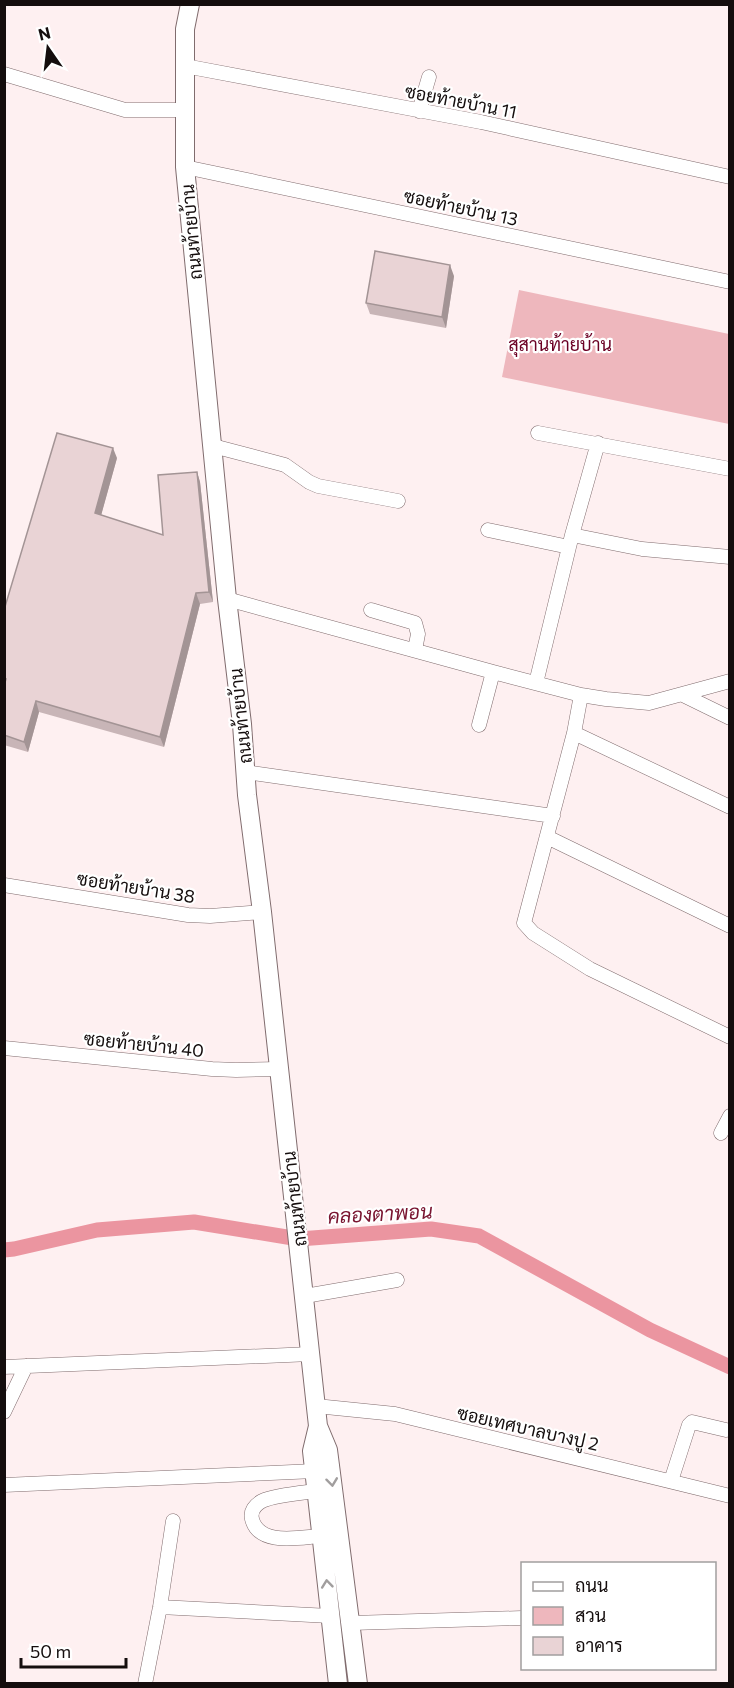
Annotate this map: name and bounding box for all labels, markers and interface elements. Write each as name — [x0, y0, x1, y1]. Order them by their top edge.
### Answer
north arrow — [18, 18, 78, 78]
text: N — [36, 22, 52, 44]
street label: ซอยท้ายบ้าน 11 — [403, 79, 519, 123]
street label: ถนนท้ายบ้าน — [176, 183, 206, 281]
street label: ซอยท้ายบ้าน 13 — [402, 184, 520, 230]
park label: สุสานท้ายบ้าน — [508, 333, 612, 357]
street label: ถนนท้ายบ้าน — [224, 667, 256, 765]
street label: ซอยท้ายบ้าน 38 — [75, 867, 197, 907]
street label: ซอยท้ายบ้าน 40 — [83, 1027, 205, 1061]
street label: ถนนท้ายบ้าน — [277, 1150, 311, 1248]
water label: คลองตาพอน — [327, 1198, 433, 1228]
street label: ซอยเทศบาลบางปู 2 — [454, 1401, 601, 1458]
one-way arrow — [326, 1477, 338, 1487]
legend — [521, 1562, 716, 1670]
text: ถนน — [575, 1574, 608, 1596]
one-way arrow — [321, 1579, 334, 1588]
text: สวน — [575, 1604, 606, 1626]
scale bar — [21, 1631, 126, 1669]
text: อาคาร — [575, 1634, 623, 1656]
text: 50 m — [30, 1640, 71, 1662]

